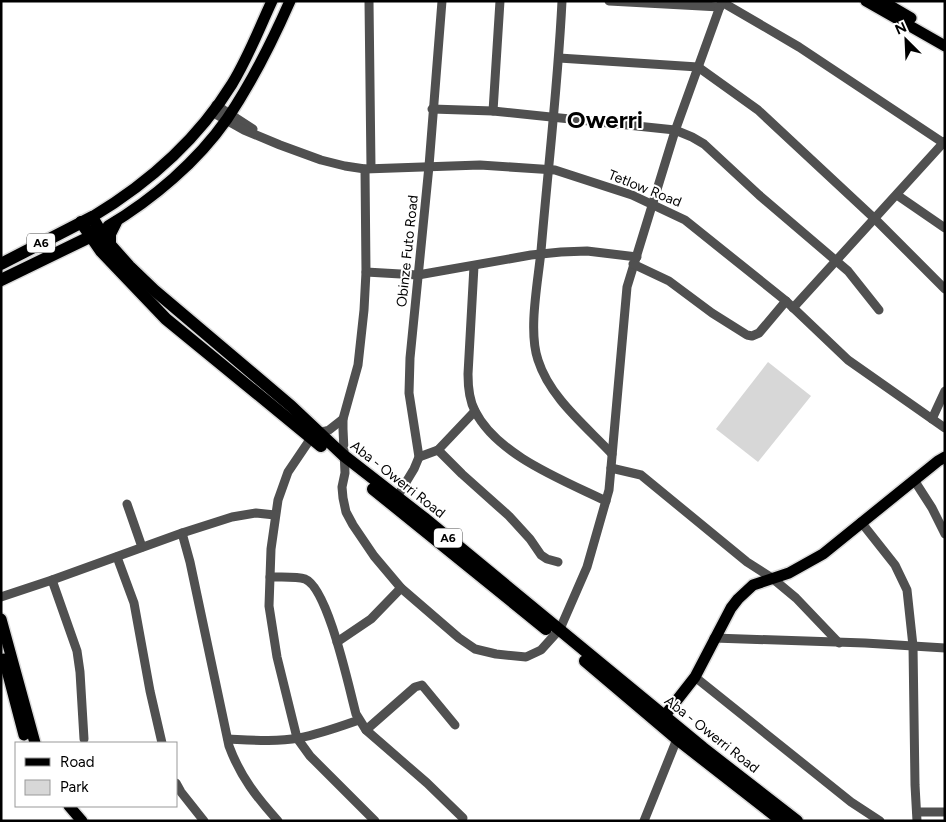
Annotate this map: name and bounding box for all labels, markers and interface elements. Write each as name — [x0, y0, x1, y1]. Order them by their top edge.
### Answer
north arrow — [881, 15, 931, 65]
text: N — [893, 19, 909, 39]
district label: Owerri — [567, 105, 643, 134]
street label: Tetlow Road — [606, 166, 684, 211]
street label: Obinze Futo Road — [393, 194, 422, 308]
road number: A6 — [27, 234, 55, 252]
street label: Aba - Owerri Road — [347, 437, 448, 522]
road number: A6 — [434, 528, 462, 548]
street label: Aba - Owerri Road — [661, 692, 762, 777]
legend — [15, 742, 178, 807]
text: Road — [60, 753, 95, 771]
text: Park — [60, 778, 89, 796]

